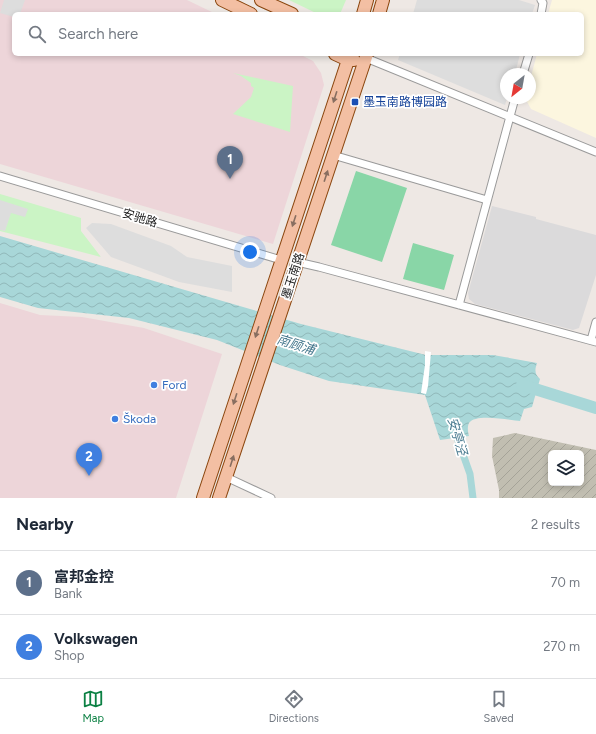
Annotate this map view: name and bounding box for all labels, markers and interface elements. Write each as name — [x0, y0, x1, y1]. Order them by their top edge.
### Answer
search box — [12, 12, 584, 56]
icon: search — [26, 23, 48, 45]
text: Search here — [58, 25, 138, 43]
north arrow — [500, 68, 536, 104]
one-way arrow — [332, 92, 338, 104]
place label: 墨玉南路博园路 — [363, 95, 447, 109]
marker: 墨玉南路博园路 — [350, 97, 360, 107]
pin: 1 — [217, 146, 243, 179]
one-way arrow — [323, 170, 329, 182]
street label: 安驰路 — [121, 206, 159, 230]
one-way arrow — [291, 215, 297, 227]
your location — [240, 242, 260, 262]
street label: 墨玉南路 — [279, 251, 307, 301]
one-way arrow — [254, 326, 260, 338]
water label: 南顾浦 — [275, 332, 319, 358]
place label: Ford — [162, 378, 187, 392]
marker: Ford — [149, 380, 159, 390]
one-way arrow — [232, 394, 238, 406]
place label: Škoda — [123, 412, 156, 426]
marker: Škoda — [110, 414, 120, 424]
water label: 安亭泾 — [445, 415, 471, 459]
pin: 2 — [76, 443, 102, 476]
map controls — [548, 450, 584, 486]
button: layers — [548, 450, 584, 486]
one-way arrow — [229, 455, 235, 467]
text: Nearby — [16, 514, 74, 534]
text: 2 results — [531, 517, 580, 532]
text: 富邦金控 — [54, 568, 114, 586]
text: 1 — [26, 575, 32, 590]
text: 70 m — [550, 575, 580, 590]
text: Bank — [54, 586, 82, 601]
text: Volkswagen — [54, 630, 138, 648]
text: 2 — [25, 639, 33, 654]
text: 270 m — [543, 639, 580, 654]
text: Shop — [54, 648, 84, 663]
tab: Map — [82, 688, 104, 725]
tab: Directions — [269, 688, 319, 725]
tab: Saved — [483, 688, 514, 725]

